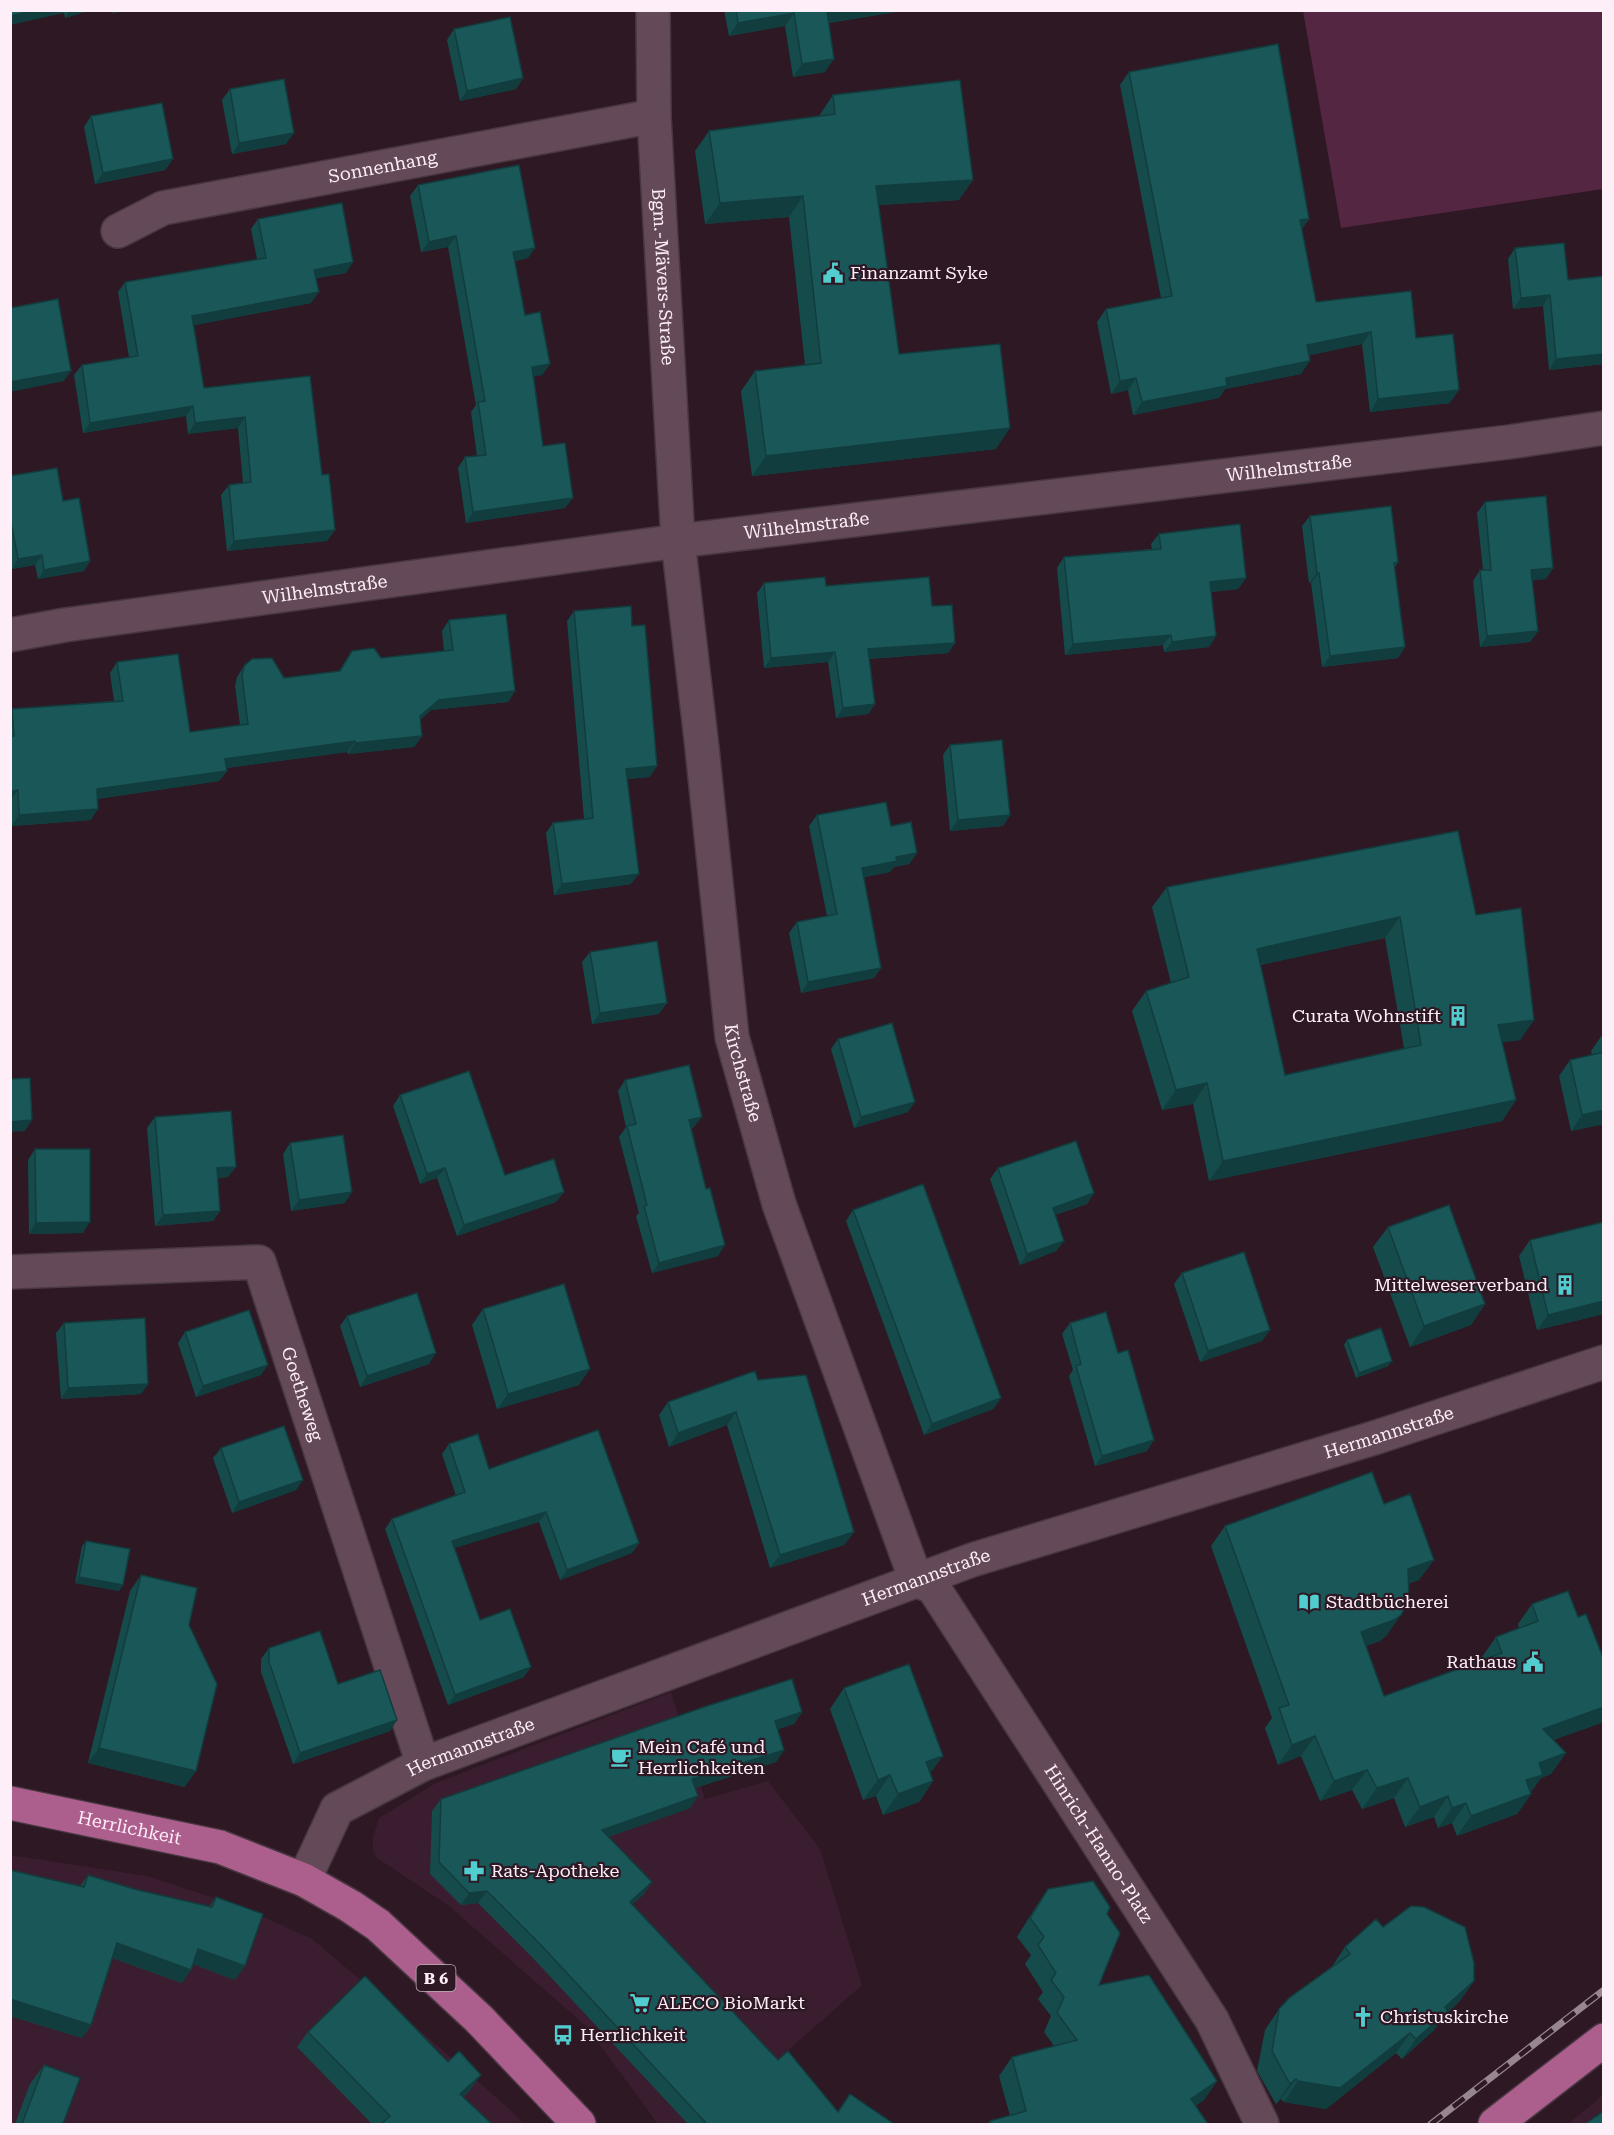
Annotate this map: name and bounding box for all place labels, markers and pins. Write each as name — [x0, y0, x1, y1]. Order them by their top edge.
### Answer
public building icon: Finanzamt Syke — [821, 261, 845, 285]
place label: Finanzamt Syke — [850, 262, 988, 283]
building icon: Curata Wohnstift — [1446, 1004, 1470, 1028]
place label: Curata Wohnstift — [1292, 1005, 1441, 1026]
building icon: Mittelweserverband — [1553, 1273, 1577, 1297]
place label: Mittelweserverband — [1374, 1274, 1548, 1295]
library icon: Stadtbücherei — [1297, 1590, 1321, 1614]
place label: Stadtbücherei — [1326, 1591, 1449, 1612]
public building icon: Rathaus — [1521, 1650, 1545, 1674]
place label: Rathaus — [1446, 1651, 1516, 1672]
place label: Mein Café und Herrlichkeiten — [638, 1736, 766, 1778]
cafe icon: Mein Café und Herrlichkeiten — [609, 1745, 633, 1769]
pharmacy icon: Rats-Apotheke — [462, 1859, 486, 1883]
place label: Rats-Apotheke — [491, 1860, 620, 1881]
supermarket icon: ALECO BioMarkt — [628, 1991, 652, 2015]
place label: ALECO BioMarkt — [657, 1992, 805, 2013]
church icon: Christuskirche — [1351, 2005, 1375, 2029]
place label: Christuskirche — [1380, 2006, 1509, 2027]
bus stop icon: Herrlichkeit — [551, 2023, 575, 2047]
place label: Herrlichkeit — [580, 2024, 686, 2045]

